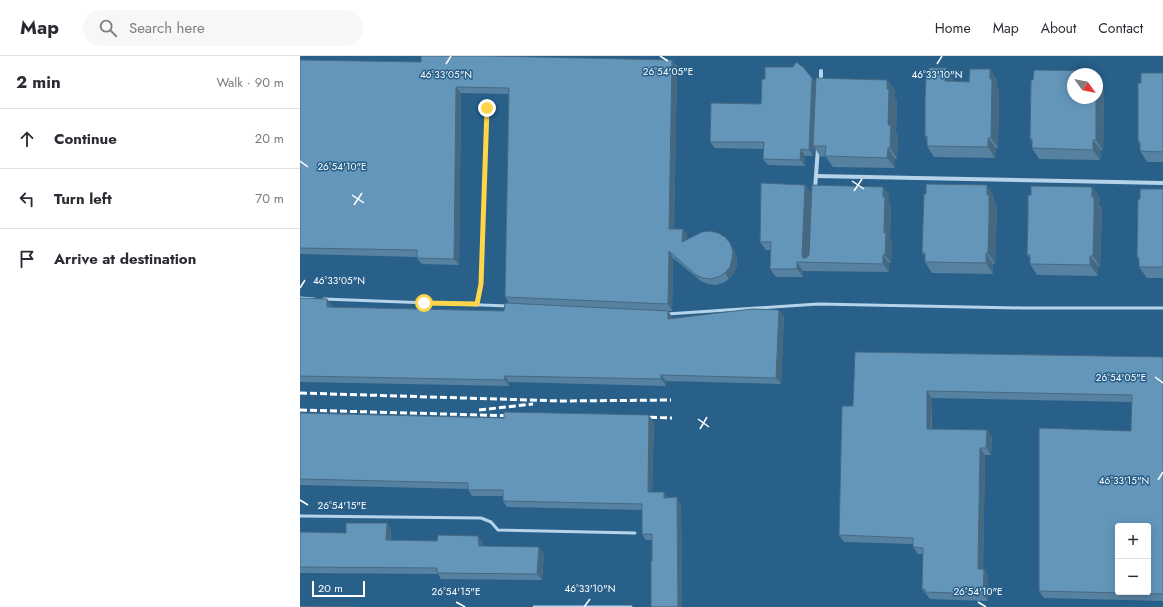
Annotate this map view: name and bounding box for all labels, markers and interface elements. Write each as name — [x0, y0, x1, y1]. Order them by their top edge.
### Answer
search box — [83, 10, 363, 46]
text: Map — [20, 14, 59, 41]
icon: search — [97, 17, 119, 39]
text: Search here — [129, 17, 205, 39]
text: Home — [935, 18, 971, 38]
text: Map — [993, 18, 1019, 38]
text: About — [1041, 18, 1076, 38]
text: Contact — [1098, 18, 1143, 38]
text: 26°54'05"E — [643, 64, 693, 79]
text: 46°33'05"N — [420, 67, 472, 82]
text: 46°33'10"N — [911, 67, 963, 82]
north arrow — [1067, 68, 1103, 104]
text: 2 min — [16, 70, 61, 94]
text: Walk · 90 m — [216, 73, 284, 92]
route end — [478, 99, 496, 117]
icon: ahead — [16, 128, 38, 150]
text: Continue — [54, 128, 117, 150]
text: 20 m — [255, 129, 284, 148]
text: 26°54'10"E — [317, 159, 367, 174]
icon: left — [16, 188, 38, 210]
text: Turn left — [54, 188, 112, 210]
text: 70 m — [255, 189, 284, 208]
icon: arrive — [16, 248, 38, 270]
text: Arrive at destination — [54, 248, 196, 270]
text: 46°33'05"N — [313, 273, 365, 288]
route start — [415, 294, 433, 312]
text: 26°54'05"E — [1096, 370, 1146, 385]
text: 46°33'15"N — [1099, 473, 1149, 488]
text: 26°54'15"E — [318, 498, 366, 513]
map controls — [1115, 523, 1151, 595]
button: + — [1115, 523, 1151, 559]
button: − — [1115, 559, 1151, 595]
scale bar — [312, 579, 365, 598]
text: 20 m — [318, 580, 343, 596]
text: 46°33'10"N — [564, 581, 616, 596]
text: 26°54'15"E — [432, 584, 480, 599]
text: 26°54'10"E — [953, 584, 1003, 599]

